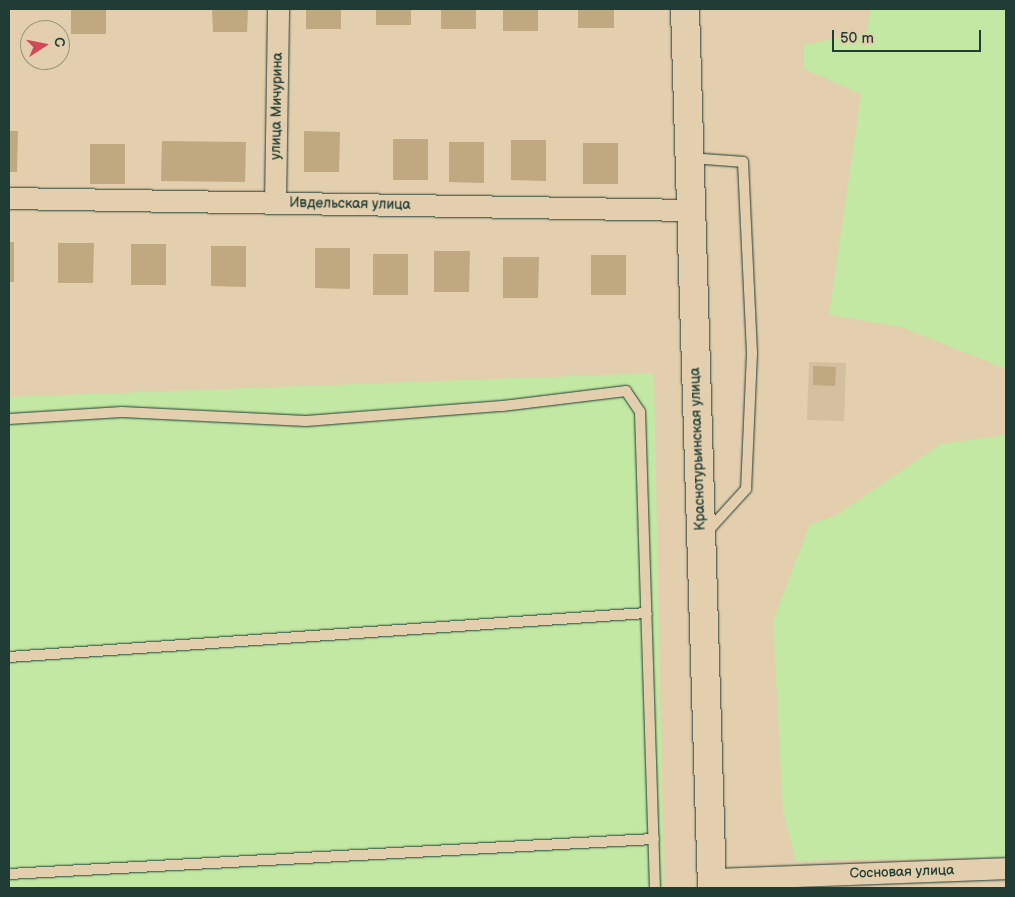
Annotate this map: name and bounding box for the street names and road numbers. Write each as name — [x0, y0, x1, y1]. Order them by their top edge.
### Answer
street label: улица Мичурина — [268, 52, 286, 160]
street label: Ивдельская улица — [289, 195, 411, 213]
street label: Краснотурьинская улица — [687, 367, 709, 531]
street label: Сосновая улица — [849, 862, 955, 882]

